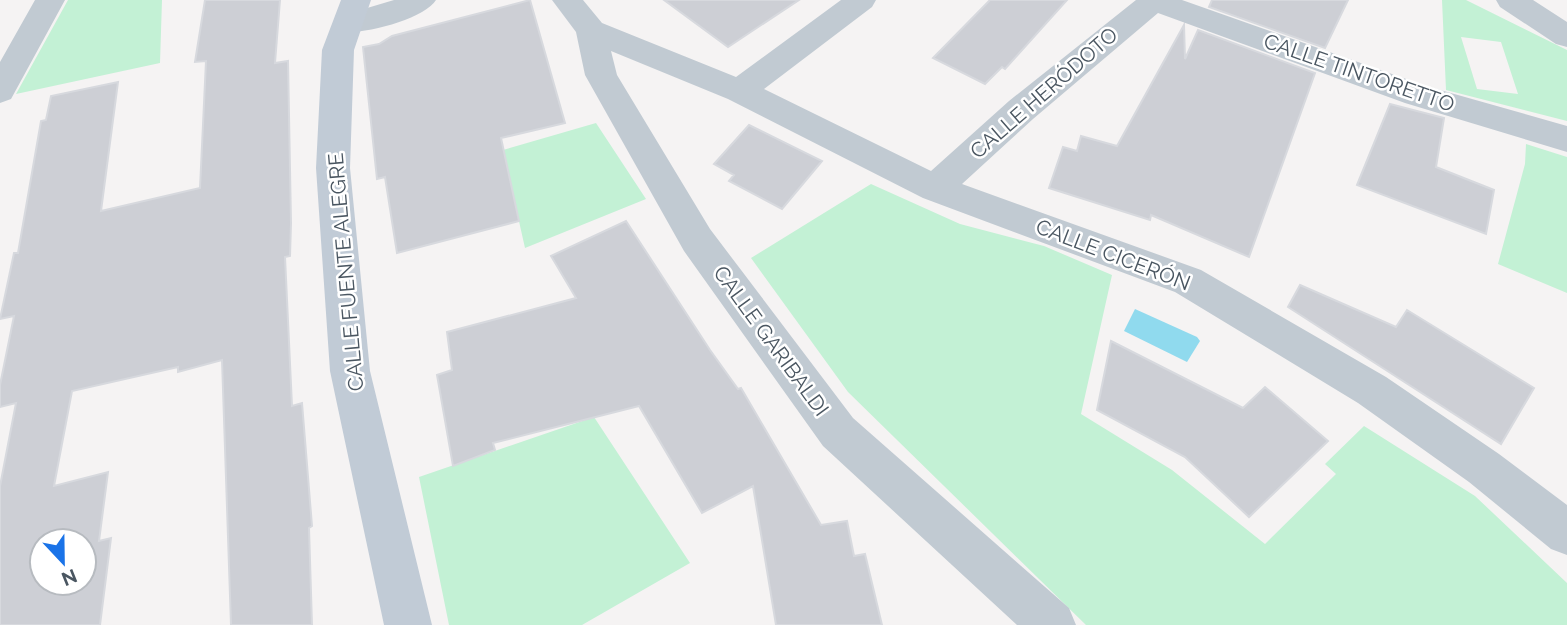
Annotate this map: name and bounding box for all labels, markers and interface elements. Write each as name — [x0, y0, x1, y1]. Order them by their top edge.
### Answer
street label: CALLE HERÓDOTO — [965, 22, 1122, 163]
street label: CALLE TINTORETTO — [1261, 28, 1458, 117]
street label: CALLE FUENTE ALEGRE — [323, 152, 368, 392]
street label: CALLE CICERÓN — [1032, 214, 1194, 296]
street label: CALLE GARIBALDI — [709, 261, 834, 421]
north arrow — [28, 527, 98, 597]
text: N — [59, 565, 80, 591]

